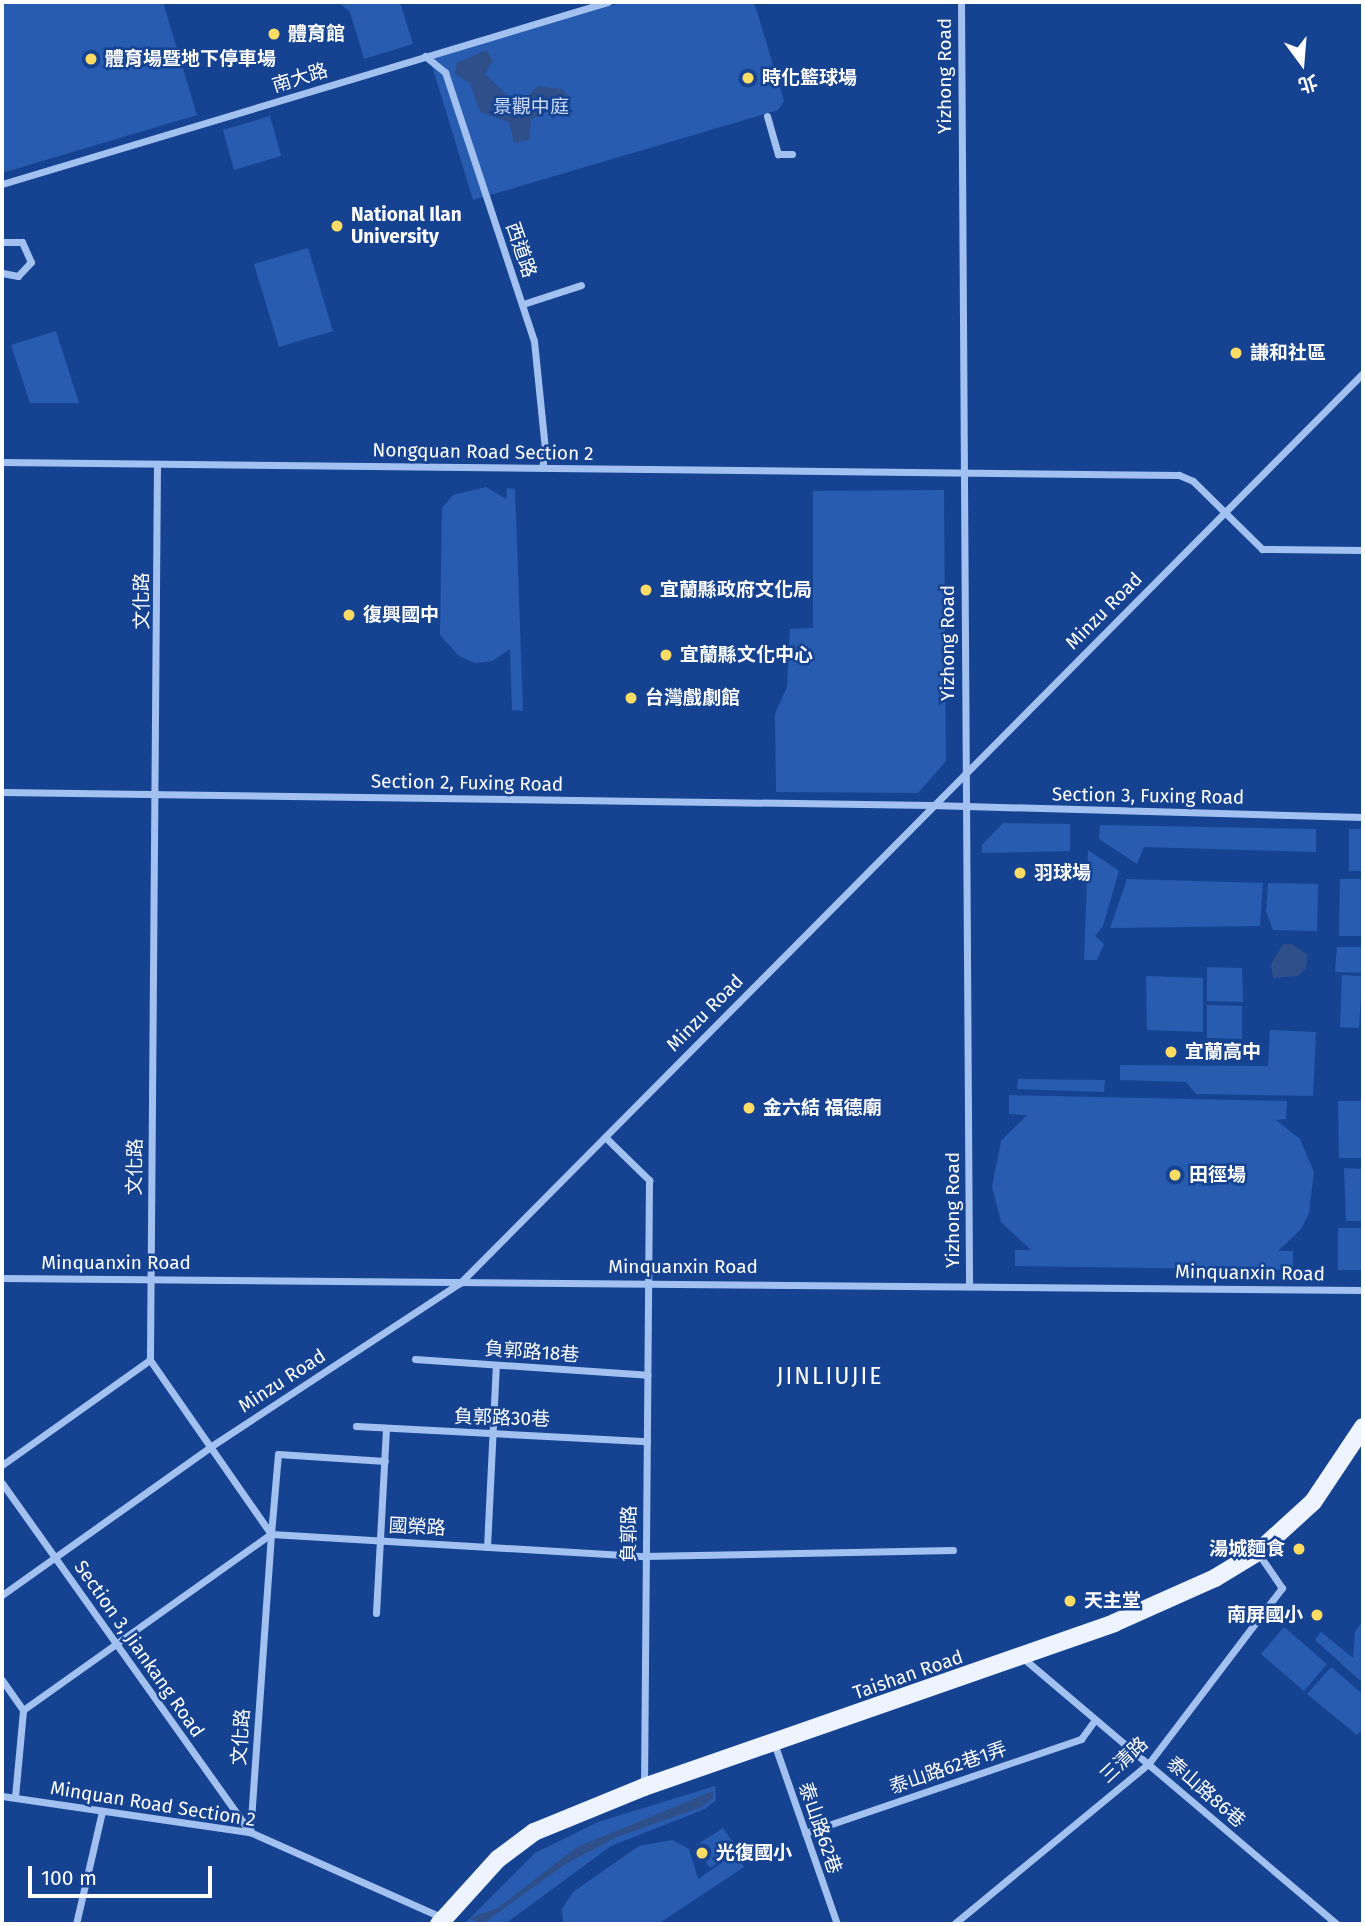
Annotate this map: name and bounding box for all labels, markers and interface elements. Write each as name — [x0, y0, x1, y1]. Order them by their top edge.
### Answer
street label: Yizhong Road — [934, 18, 956, 134]
place label: 體育館 — [288, 23, 345, 45]
marker: 體育館 — [266, 26, 282, 42]
north arrow — [1267, 28, 1337, 98]
place label: 體育場暨地下停車場 — [105, 48, 276, 70]
marker: 體育場暨地下停車場 — [83, 51, 99, 67]
street label: 南大路 — [269, 59, 331, 97]
place label: 時化籃球場 — [762, 67, 857, 89]
marker: 時化籃球場 — [740, 70, 756, 86]
text: 北 — [1296, 70, 1320, 97]
park label: 景觀中庭 — [493, 96, 569, 118]
place label: National Ilan University — [351, 204, 462, 248]
marker: National Ilan University — [329, 218, 345, 234]
street label: 西道路 — [501, 219, 541, 281]
place label: 謙和社區 — [1250, 342, 1326, 364]
marker: 謙和社區 — [1228, 345, 1244, 361]
street label: Nongquan Road Section 2 — [372, 439, 594, 465]
street label: Minzu Road — [1061, 568, 1147, 654]
street label: 文化路 — [131, 573, 153, 629]
place label: 宜蘭縣政府文化局 — [660, 579, 812, 601]
marker: 宜蘭縣政府文化局 — [638, 582, 654, 598]
street label: Yizhong Road — [937, 585, 959, 701]
place label: 復興國中 — [363, 604, 439, 626]
marker: 復興國中 — [341, 607, 357, 623]
place label: 宜蘭縣文化中心 — [680, 644, 813, 666]
marker: 宜蘭縣文化中心 — [658, 647, 674, 663]
place label: 台灣戲劇館 — [645, 687, 740, 709]
marker: 台灣戲劇館 — [623, 690, 639, 706]
street label: Section 2, Fuxing Road — [371, 770, 563, 796]
street label: Section 3, Fuxing Road — [1052, 783, 1244, 809]
place label: 羽球場 — [1034, 862, 1091, 884]
marker: 羽球場 — [1012, 865, 1028, 881]
street label: Minzu Road — [662, 970, 748, 1056]
place label: 宜蘭高中 — [1185, 1041, 1261, 1063]
marker: 宜蘭高中 — [1163, 1044, 1179, 1060]
place label: 金六結 福德廟 — [763, 1097, 882, 1119]
marker: 金六結 福德廟 — [741, 1100, 757, 1116]
street label: 文化路 — [123, 1138, 147, 1196]
street label: Yizhong Road — [942, 1152, 964, 1268]
place label: 田徑場 — [1189, 1164, 1246, 1186]
marker: 田徑場 — [1167, 1167, 1183, 1183]
street label: Minquanxin Road — [41, 1252, 191, 1274]
street label: Minquanxin Road — [608, 1256, 758, 1278]
street label: Minquanxin Road — [1175, 1260, 1325, 1286]
street label: 負郭路18巷 — [484, 1337, 580, 1367]
street label: Minzu Road — [234, 1344, 330, 1418]
district label: JINLIUJIE — [778, 1362, 882, 1390]
street label: 負郭路30巷 — [454, 1405, 550, 1431]
street label: 負郭路 — [617, 1505, 641, 1563]
street label: 國榮路 — [388, 1514, 446, 1540]
place label: 湯城麵食 — [1209, 1538, 1285, 1560]
marker: 湯城麵食 — [1291, 1541, 1307, 1557]
street label: Section 3, Jiankang Road — [69, 1556, 209, 1742]
place label: 天主堂 — [1084, 1590, 1141, 1612]
marker: 天主堂 — [1062, 1593, 1078, 1609]
place label: 南屏國小 — [1227, 1604, 1303, 1626]
marker: 南屏國小 — [1309, 1607, 1325, 1623]
street label: Taishan Road — [850, 1646, 966, 1704]
street label: 文化路 — [228, 1708, 254, 1766]
street label: 三清路 — [1095, 1732, 1153, 1788]
street label: 泰山路62巷1弄 — [886, 1737, 1010, 1799]
street label: 泰山路86巷 — [1162, 1752, 1250, 1832]
street label: Minquan Road Section 2 — [49, 1776, 257, 1832]
street label: 泰山路62巷 — [794, 1779, 846, 1877]
place label: 光復國小 — [716, 1842, 792, 1864]
marker: 光復國小 — [694, 1845, 710, 1861]
scale bar — [32, 1853, 215, 1897]
text: 100 m — [41, 1865, 97, 1891]

